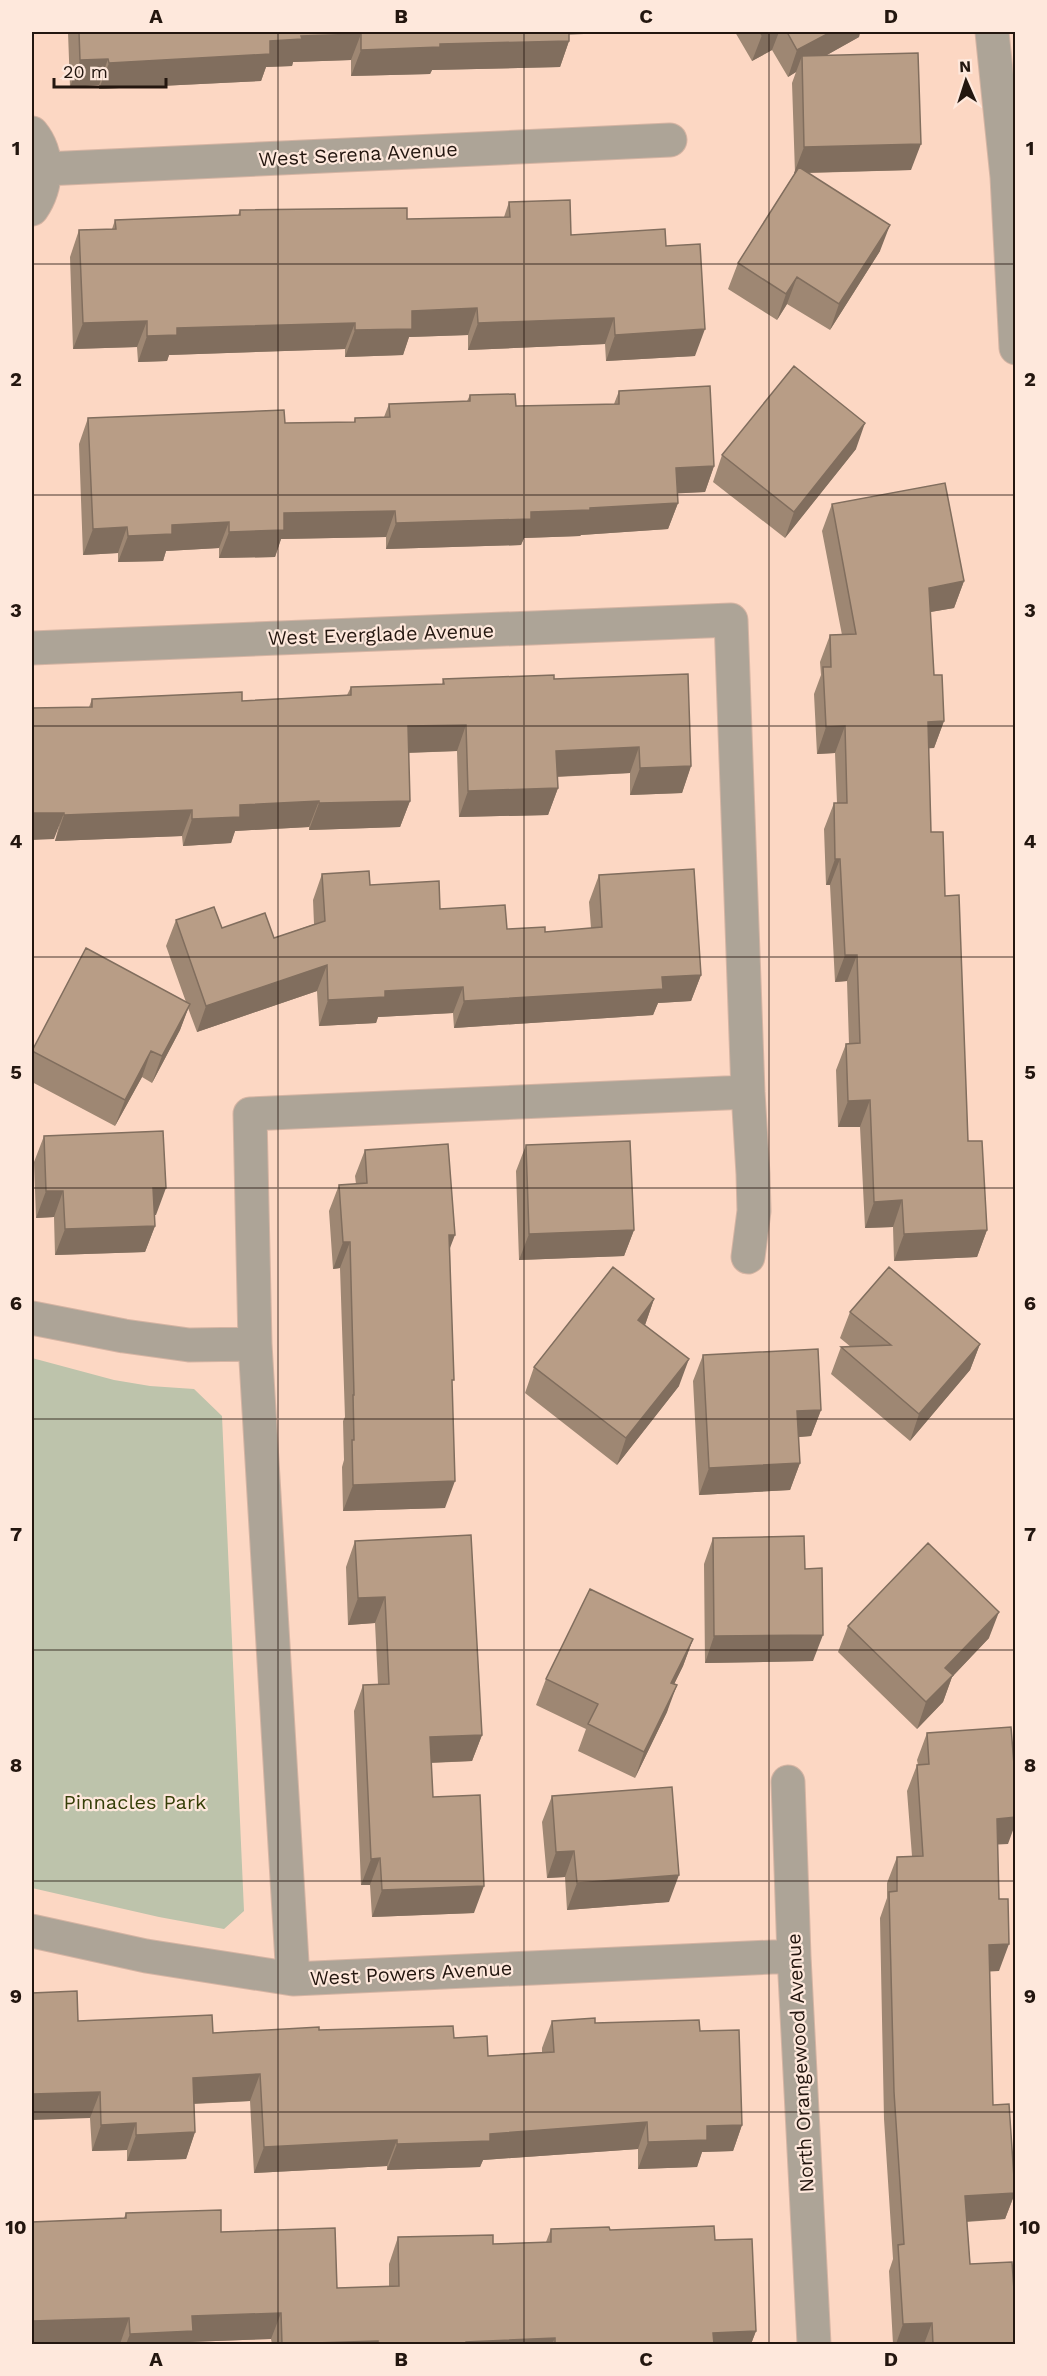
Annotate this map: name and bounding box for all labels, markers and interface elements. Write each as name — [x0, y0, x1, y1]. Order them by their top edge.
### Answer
text: A — [149, 4, 163, 28]
text: B — [394, 4, 408, 28]
text: C — [639, 4, 653, 28]
text: D — [884, 4, 898, 28]
scale bar — [54, 51, 166, 89]
north arrow — [936, 51, 996, 111]
text: N — [959, 57, 972, 76]
text: 20 m — [63, 61, 108, 82]
text: 1 — [12, 136, 20, 160]
text: 1 — [1026, 136, 1034, 160]
street label: West Serena Avenue — [258, 137, 458, 171]
text: 2 — [10, 367, 22, 391]
text: 2 — [1024, 367, 1036, 391]
text: 3 — [10, 598, 22, 622]
text: 3 — [1024, 598, 1036, 622]
street label: West Everglade Avenue — [267, 618, 495, 650]
text: 4 — [10, 829, 23, 853]
text: 4 — [1024, 829, 1037, 853]
text: 5 — [10, 1060, 22, 1084]
text: 5 — [1024, 1060, 1036, 1084]
text: 6 — [10, 1291, 22, 1315]
text: 6 — [1024, 1291, 1036, 1315]
text: 7 — [10, 1522, 22, 1546]
text: 7 — [1024, 1522, 1036, 1546]
text: 8 — [10, 1753, 22, 1777]
text: 8 — [1024, 1753, 1036, 1777]
park label: Pinnacles Park — [64, 1790, 206, 1814]
street label: North Orangewood Avenue — [781, 1933, 819, 2193]
street label: West Powers Avenue — [309, 1956, 513, 1990]
text: 9 — [10, 1984, 22, 2008]
text: 9 — [1024, 1984, 1036, 2008]
text: 10 — [5, 2215, 27, 2239]
text: 10 — [1019, 2215, 1041, 2239]
text: A — [149, 2347, 163, 2371]
text: B — [394, 2347, 408, 2371]
text: C — [639, 2347, 653, 2371]
text: D — [884, 2347, 898, 2371]

